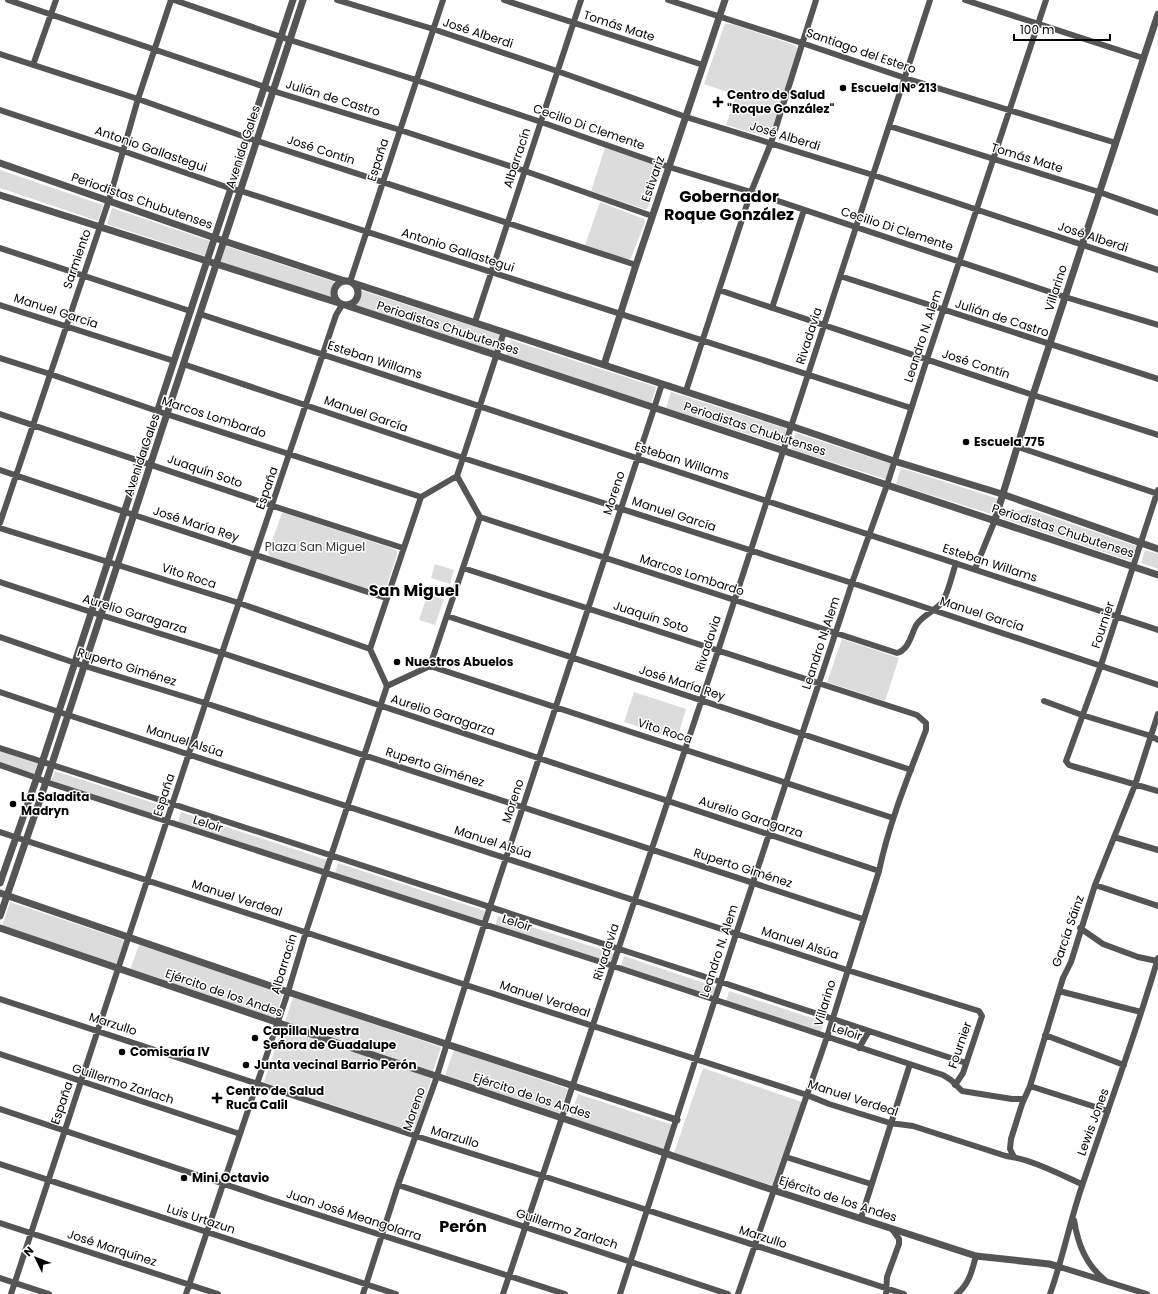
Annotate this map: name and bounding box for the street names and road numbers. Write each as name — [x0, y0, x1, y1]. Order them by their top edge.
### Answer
street label: Tomás Mate — [581, 6, 657, 45]
street label: José Alberdi — [441, 13, 516, 52]
street label: Santiago del Estero — [804, 24, 919, 77]
street label: Julián de Castro — [284, 75, 383, 120]
street label: Cecilio Di Clemente — [531, 99, 647, 154]
street label: Avenida Gales — [221, 103, 264, 191]
street label: José Alberdi — [748, 117, 823, 154]
street label: Antonio Gallastegui — [93, 121, 210, 176]
street label: Albarracín — [499, 126, 534, 190]
street label: José Contín — [285, 131, 357, 169]
street label: España — [363, 136, 392, 184]
street label: Tomás Mate — [989, 139, 1065, 177]
street label: Estivariz — [637, 154, 668, 204]
street label: Periodistas Chubutenses — [69, 168, 215, 233]
street label: Cecilio Di Clemente — [839, 202, 956, 255]
street label: José Alberdi — [1056, 217, 1131, 256]
street label: Antonio Gallastegui — [400, 223, 517, 276]
street label: Sarmiento — [58, 226, 95, 291]
street label: Villarino — [1040, 262, 1071, 313]
street label: Leandro N. Alem — [899, 287, 946, 385]
street label: Manuel García — [12, 289, 100, 332]
street label: Julián de Castro — [953, 294, 1052, 341]
street label: Periodistas Chubutenses — [375, 296, 521, 359]
street label: Rivadavia — [791, 305, 826, 367]
street label: Esteban Willams — [326, 336, 425, 383]
street label: José Contín — [940, 345, 1012, 383]
street label: Manuel García — [322, 391, 410, 436]
street label: Marcos Lombardo — [160, 392, 269, 442]
street label: Periodistas Chubutenses — [682, 397, 828, 460]
street label: Avenida Gales — [119, 411, 164, 498]
street label: Esteban Willams — [633, 437, 732, 484]
street label: Juaquín Soto — [165, 450, 245, 491]
street label: España — [251, 464, 282, 512]
street label: Moreno — [598, 468, 629, 517]
street label: Manuel García — [630, 492, 718, 535]
street label: Periodistas Chubutenses — [990, 499, 1136, 562]
street label: José María Rey — [151, 502, 242, 546]
street label: Esteban Willams — [941, 539, 1040, 586]
street label: Marcos Lombardo — [638, 550, 747, 600]
street label: Vito Roca — [160, 559, 219, 592]
street label: Aurelio Garagarza — [81, 589, 190, 638]
street label: Manuel García — [938, 592, 1026, 635]
street label: Leandro N. Alem — [797, 594, 844, 692]
street label: Juaquín Soto — [611, 596, 691, 637]
street label: Fournier — [1087, 599, 1118, 651]
street label: Rivadavia — [690, 613, 725, 675]
street label: Ruperto Giménez — [75, 643, 179, 690]
street label: José María Rey — [637, 661, 728, 705]
street label: Aurelio Garagarza — [389, 690, 498, 739]
street label: Vito Roca — [636, 714, 695, 747]
street label: Manuel Alsúa — [144, 720, 226, 761]
street label: Ruperto Giménez — [384, 743, 487, 791]
street label: España — [149, 771, 178, 819]
street label: Moreno — [497, 776, 528, 825]
street label: Aurelio Garagarza — [697, 792, 806, 841]
street label: Leloir — [191, 811, 226, 837]
street label: Manuel Alsúa — [452, 821, 534, 862]
street label: Ruperto Giménez — [692, 844, 795, 892]
street label: Manuel Verdeal — [190, 875, 285, 920]
street label: García Sáinz — [1047, 893, 1088, 969]
street label: Leandro N. Alem — [695, 902, 742, 1000]
street label: Leloir — [500, 910, 535, 936]
street label: Rivadavia — [588, 921, 623, 983]
street label: Manuel Alsúa — [759, 922, 841, 963]
street label: Albarracín — [266, 932, 301, 996]
street label: Ejército de los Andes — [163, 964, 285, 1021]
street label: Manuel Verdeal — [498, 976, 593, 1021]
street label: Villarino — [809, 977, 840, 1028]
street label: Marzullo — [87, 1008, 140, 1039]
street label: Leloir — [830, 1019, 865, 1045]
street label: Fournier — [944, 1019, 976, 1071]
street label: Guillermo Zarlach — [70, 1059, 176, 1108]
street label: Ejército de los Andes — [471, 1068, 593, 1123]
street label: Manuel Verdeal — [806, 1075, 901, 1120]
street label: España — [46, 1079, 77, 1127]
street label: Moreno — [398, 1084, 429, 1133]
street label: Lewis Jones — [1073, 1086, 1113, 1158]
street label: Marzullo — [429, 1121, 482, 1152]
street label: Ejército de los Andes — [777, 1171, 899, 1226]
street label: Juan José Meangolarra — [284, 1185, 424, 1244]
street label: Luis Urtazun — [165, 1199, 238, 1238]
street label: Guillermo Zarlach — [514, 1204, 620, 1253]
street label: Marzullo — [737, 1221, 790, 1252]
street label: José Marquínez — [65, 1225, 159, 1270]

